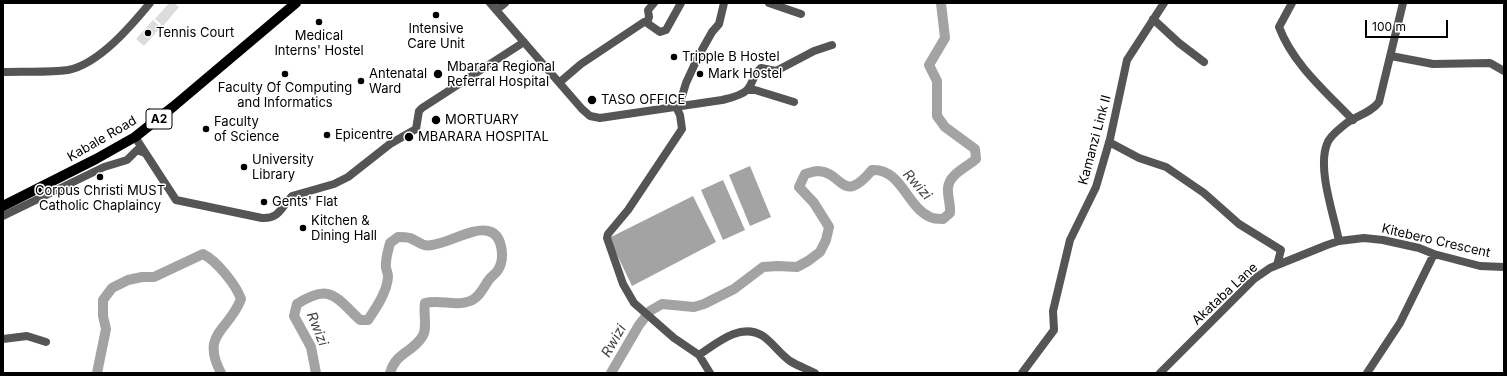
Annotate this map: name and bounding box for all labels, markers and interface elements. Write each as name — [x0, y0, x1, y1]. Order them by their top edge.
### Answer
marker: Intensive Care Unit — [431, 10, 441, 20]
scale bar — [1367, 12, 1450, 38]
marker: Medical Interns' Hostel — [314, 17, 324, 27]
text: 100 m — [1372, 19, 1406, 34]
place label: Intensive Care Unit — [407, 21, 465, 52]
place label: Tennis Court — [156, 25, 234, 41]
marker: Tennis Court — [143, 28, 153, 38]
place label: Medical Interns' Hostel — [274, 28, 364, 59]
place label: Tripple B Hostel — [682, 49, 780, 65]
marker: Tripple B Hostel — [669, 52, 679, 62]
place label: Mbarara Regional Referral Hospital — [447, 59, 555, 90]
place label: Antenatal Ward — [369, 66, 427, 97]
place label: Mark Hostel — [708, 66, 782, 82]
marker: Mbarara Regional Referral Hospital — [432, 68, 444, 80]
marker: Faculty Of Computing and Informatics — [280, 69, 290, 79]
marker: Mark Hostel — [695, 69, 705, 79]
marker: Antenatal Ward — [356, 76, 366, 86]
place label: Faculty Of Computing and Informatics — [218, 80, 352, 111]
place label: TASO OFFICE — [601, 92, 685, 108]
street label: Kamanzi Link II — [1076, 93, 1114, 187]
marker: TASO OFFICE — [586, 94, 598, 106]
road number: A2 — [146, 109, 172, 129]
place label: MORTUARY — [445, 112, 519, 128]
street label: Kabale Road — [65, 113, 139, 165]
place label: Faculty of Science — [214, 114, 279, 145]
marker: MORTUARY — [430, 114, 442, 126]
marker: Faculty of Science — [201, 124, 211, 134]
place label: Epicentre — [335, 127, 393, 143]
place label: MBARARA HOSPITAL — [418, 129, 549, 145]
marker: Epicentre — [322, 130, 332, 140]
marker: MBARARA HOSPITAL — [403, 131, 415, 143]
place label: University Library — [252, 152, 314, 183]
marker: University Library — [239, 162, 249, 172]
water label: Rwizi — [899, 166, 935, 204]
marker: Corpus Christi MUST Catholic Chaplaincy — [95, 172, 105, 182]
place label: Corpus Christi MUST Catholic Chaplaincy — [35, 183, 165, 214]
place label: Gents' Flat — [272, 194, 338, 210]
marker: Gents' Flat — [259, 197, 269, 207]
place label: Kitchen & Dining Hall — [311, 213, 377, 244]
street label: Kitebero Crescent — [1380, 221, 1492, 261]
marker: Kitchen & Dining Hall — [298, 223, 308, 233]
street label: Akataba Lane — [1189, 260, 1261, 328]
water label: Rwizi — [303, 310, 331, 348]
water label: Rwizi — [598, 322, 630, 360]

